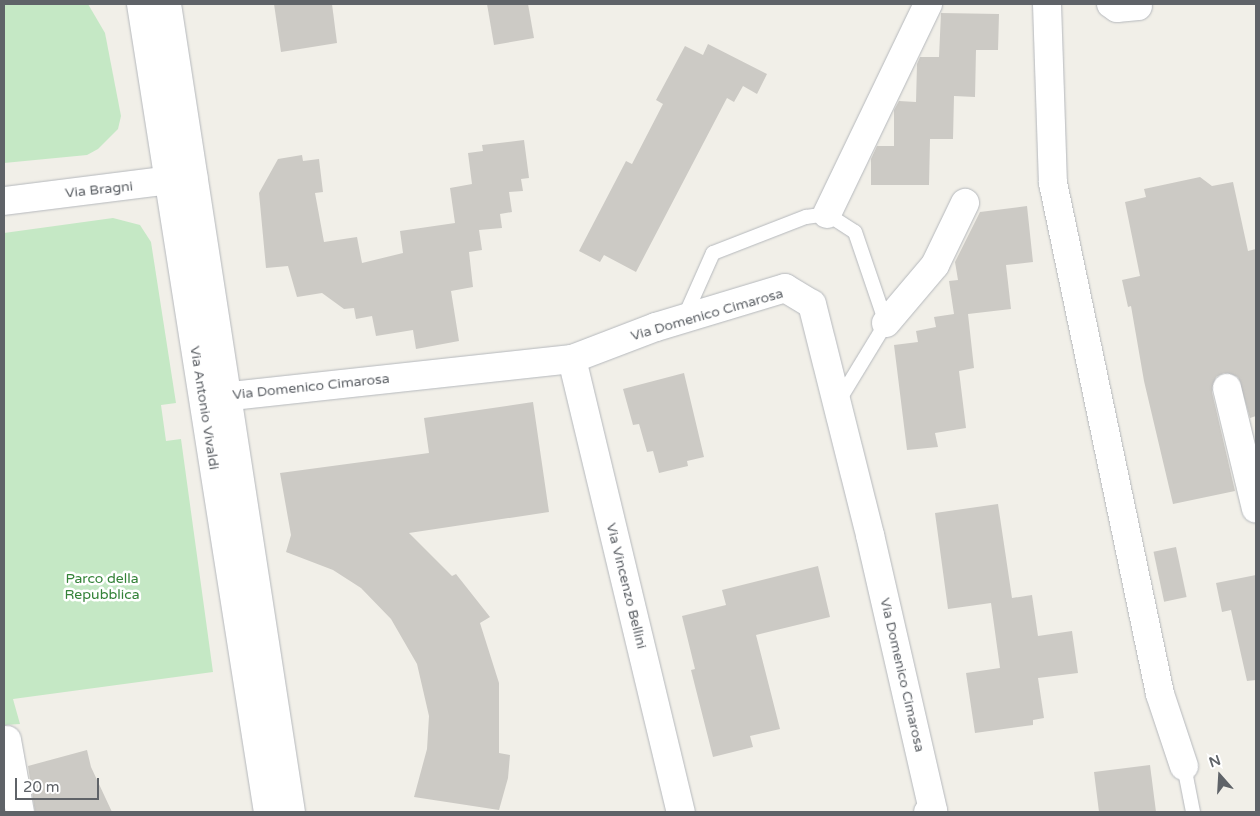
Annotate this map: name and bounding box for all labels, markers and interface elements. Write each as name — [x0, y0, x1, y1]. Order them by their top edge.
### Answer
street label: Via Bragni — [64, 178, 134, 202]
street label: Via Domenico Cimarosa — [629, 285, 785, 345]
street label: Via Antonio Vivaldi — [186, 345, 222, 471]
street label: Via Domenico Cimarosa — [232, 370, 390, 404]
street label: Via Vincenzo Bellini — [602, 521, 650, 651]
park label: Parco della Repubblica — [64, 571, 140, 604]
street label: Via Domenico Cimarosa — [876, 596, 928, 754]
north arrow — [1195, 751, 1245, 801]
text: N — [1207, 751, 1223, 771]
scale bar — [18, 768, 101, 800]
text: 20 m — [23, 778, 60, 796]

